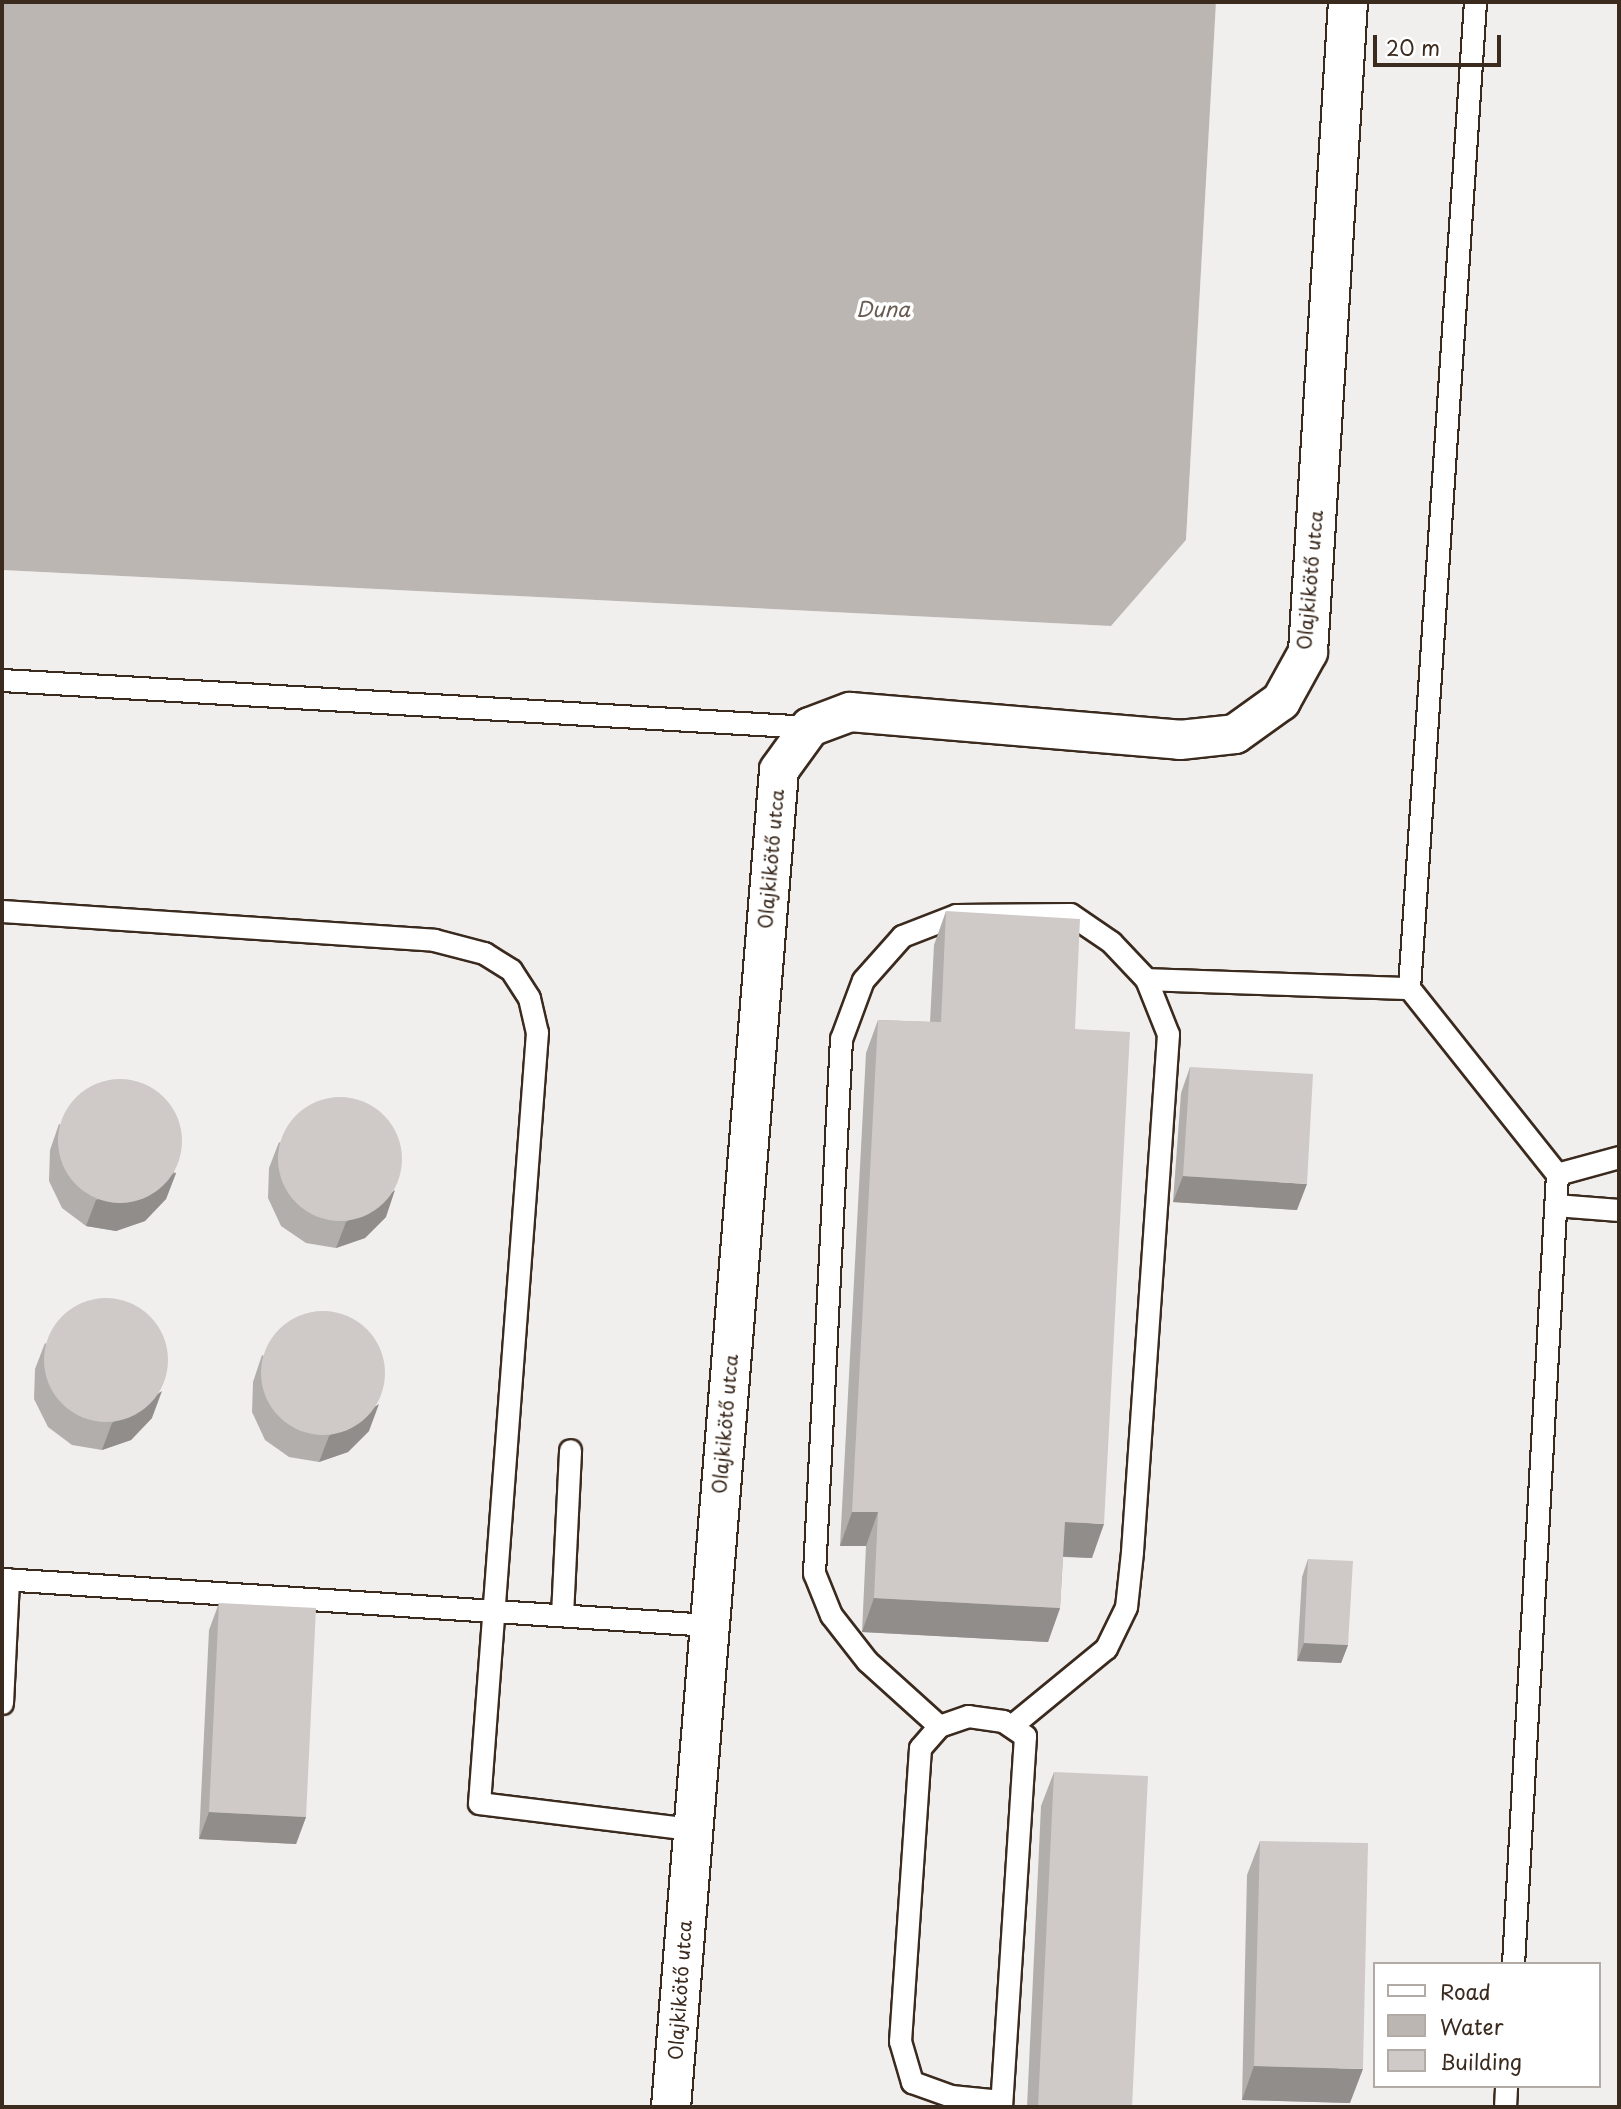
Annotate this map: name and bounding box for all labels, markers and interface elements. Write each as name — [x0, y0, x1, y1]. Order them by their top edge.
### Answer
scale bar — [1376, 21, 1504, 65]
text: 20 m — [1386, 31, 1440, 63]
water label: Duna — [856, 295, 910, 321]
street label: Olajkikötő utca — [1293, 509, 1327, 651]
street label: Olajkikötő utca — [754, 788, 788, 930]
street label: Olajkikötő utca — [708, 1353, 742, 1495]
street label: Olajkikötő utca — [664, 1919, 696, 2061]
legend — [1372, 1962, 1600, 2088]
text: Road — [1440, 1975, 1491, 2007]
text: Water — [1440, 2010, 1503, 2042]
text: Building — [1440, 2045, 1522, 2077]

